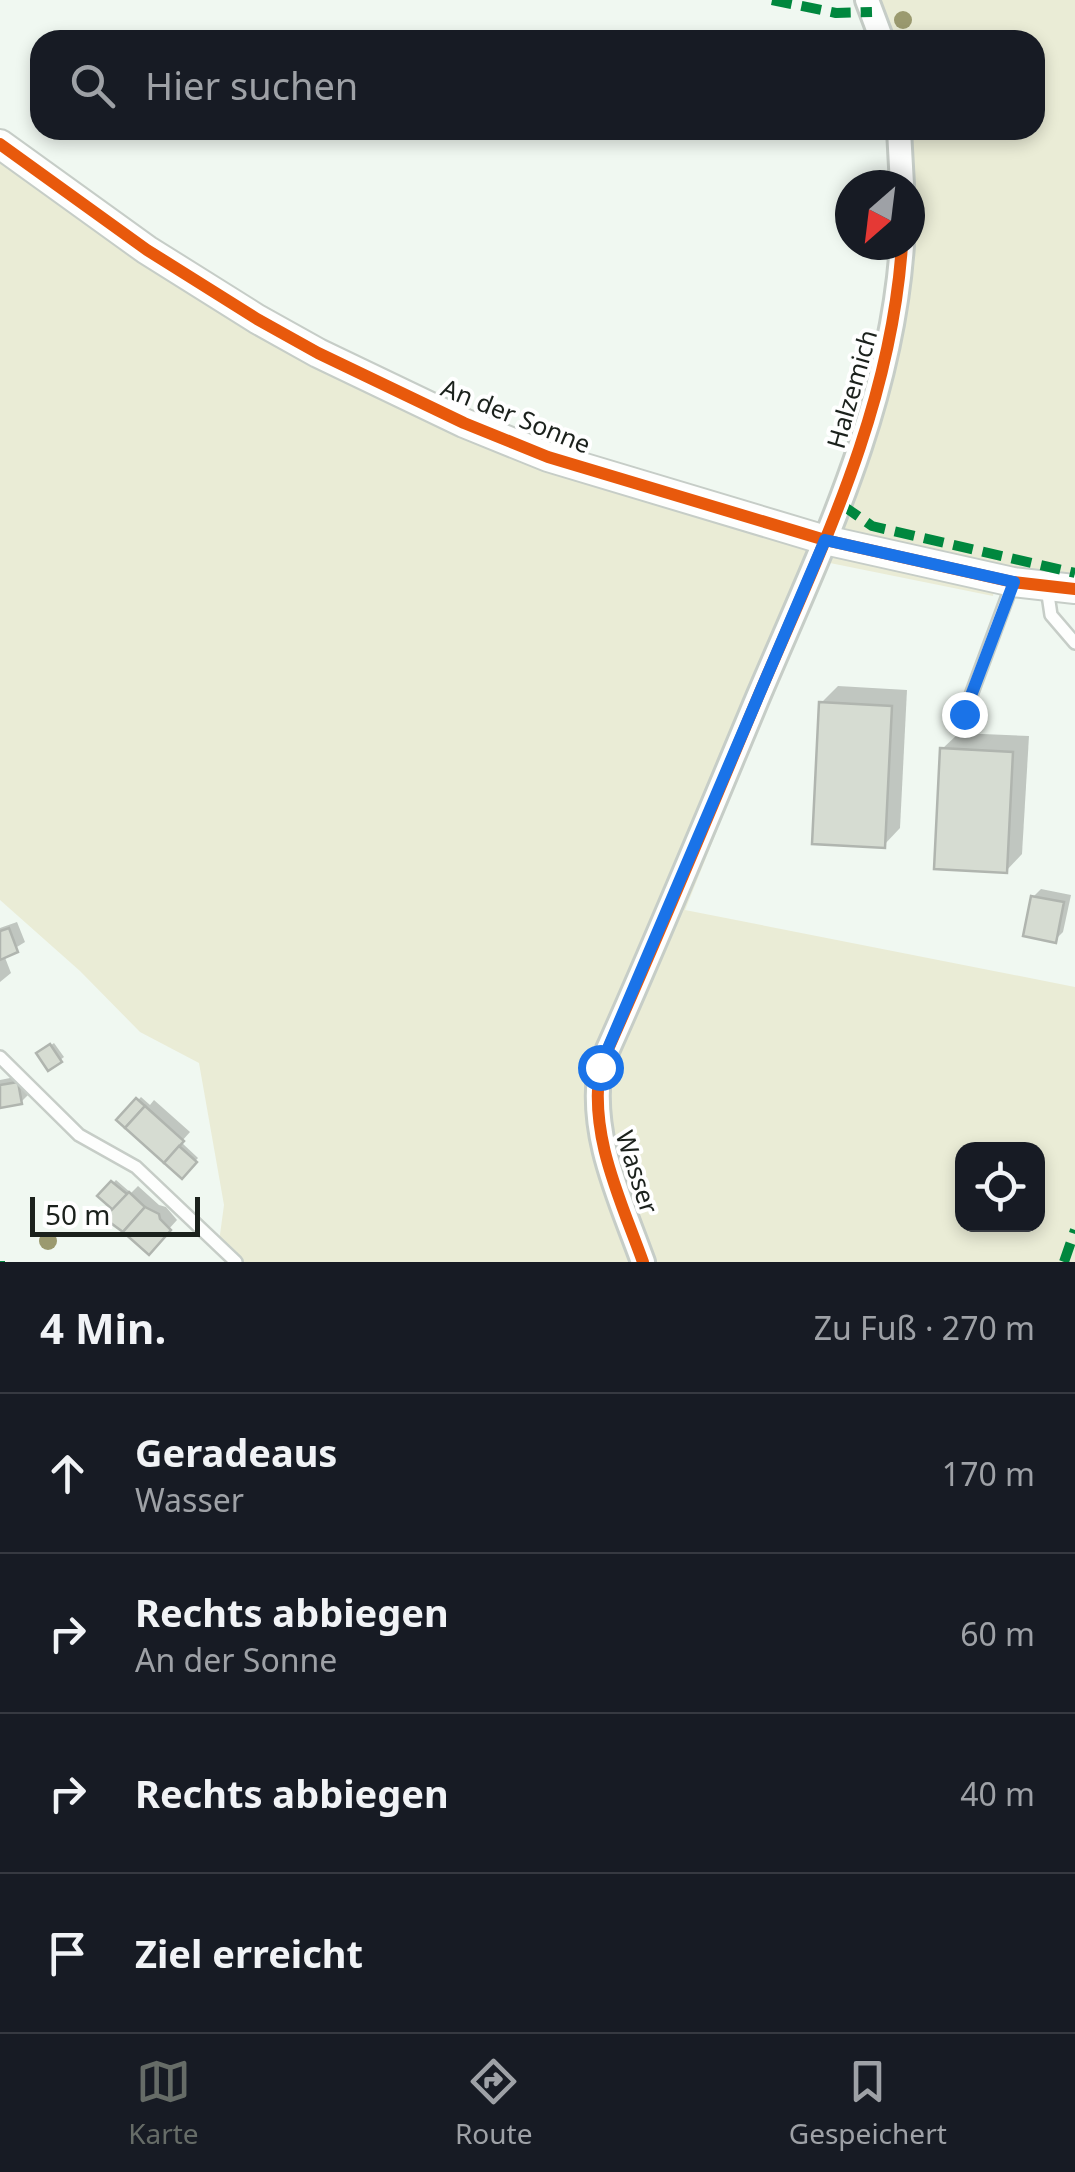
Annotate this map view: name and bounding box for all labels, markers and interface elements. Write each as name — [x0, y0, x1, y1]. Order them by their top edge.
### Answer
search box — [30, 30, 1045, 140]
icon: search — [65, 58, 120, 113]
text: Hier suchen — [145, 59, 358, 111]
north arrow — [835, 170, 925, 260]
street label: Halzemich — [818, 325, 884, 452]
street label: An der Sonne — [437, 370, 596, 460]
route end — [942, 692, 988, 738]
route start — [578, 1045, 624, 1091]
street label: Wasser — [609, 1126, 667, 1217]
map controls — [955, 1142, 1045, 1232]
button: locate — [955, 1142, 1045, 1232]
scale bar — [30, 1192, 200, 1236]
text: 50 m — [45, 1195, 111, 1233]
text: 4 Min. — [40, 1299, 166, 1356]
text: Zu Fuß · 270 m — [814, 1306, 1035, 1349]
text: Geradeaus — [135, 1426, 337, 1478]
icon: ahead — [40, 1446, 95, 1501]
text: 170 m — [942, 1452, 1035, 1495]
text: Wasser — [135, 1478, 244, 1521]
text: Rechts abbiegen — [135, 1586, 449, 1638]
icon: right — [40, 1606, 95, 1661]
text: 60 m — [960, 1612, 1035, 1655]
text: An der Sonne — [135, 1638, 337, 1681]
icon: right — [40, 1766, 95, 1821]
text: Rechts abbiegen — [135, 1767, 449, 1819]
text: 40 m — [960, 1772, 1035, 1815]
icon: arrive — [40, 1926, 95, 1981]
text: Ziel erreicht — [135, 1927, 363, 1979]
tab: Karte — [128, 2054, 199, 2152]
tab: Route — [455, 2054, 533, 2152]
tab: Gespeichert — [789, 2054, 947, 2152]

